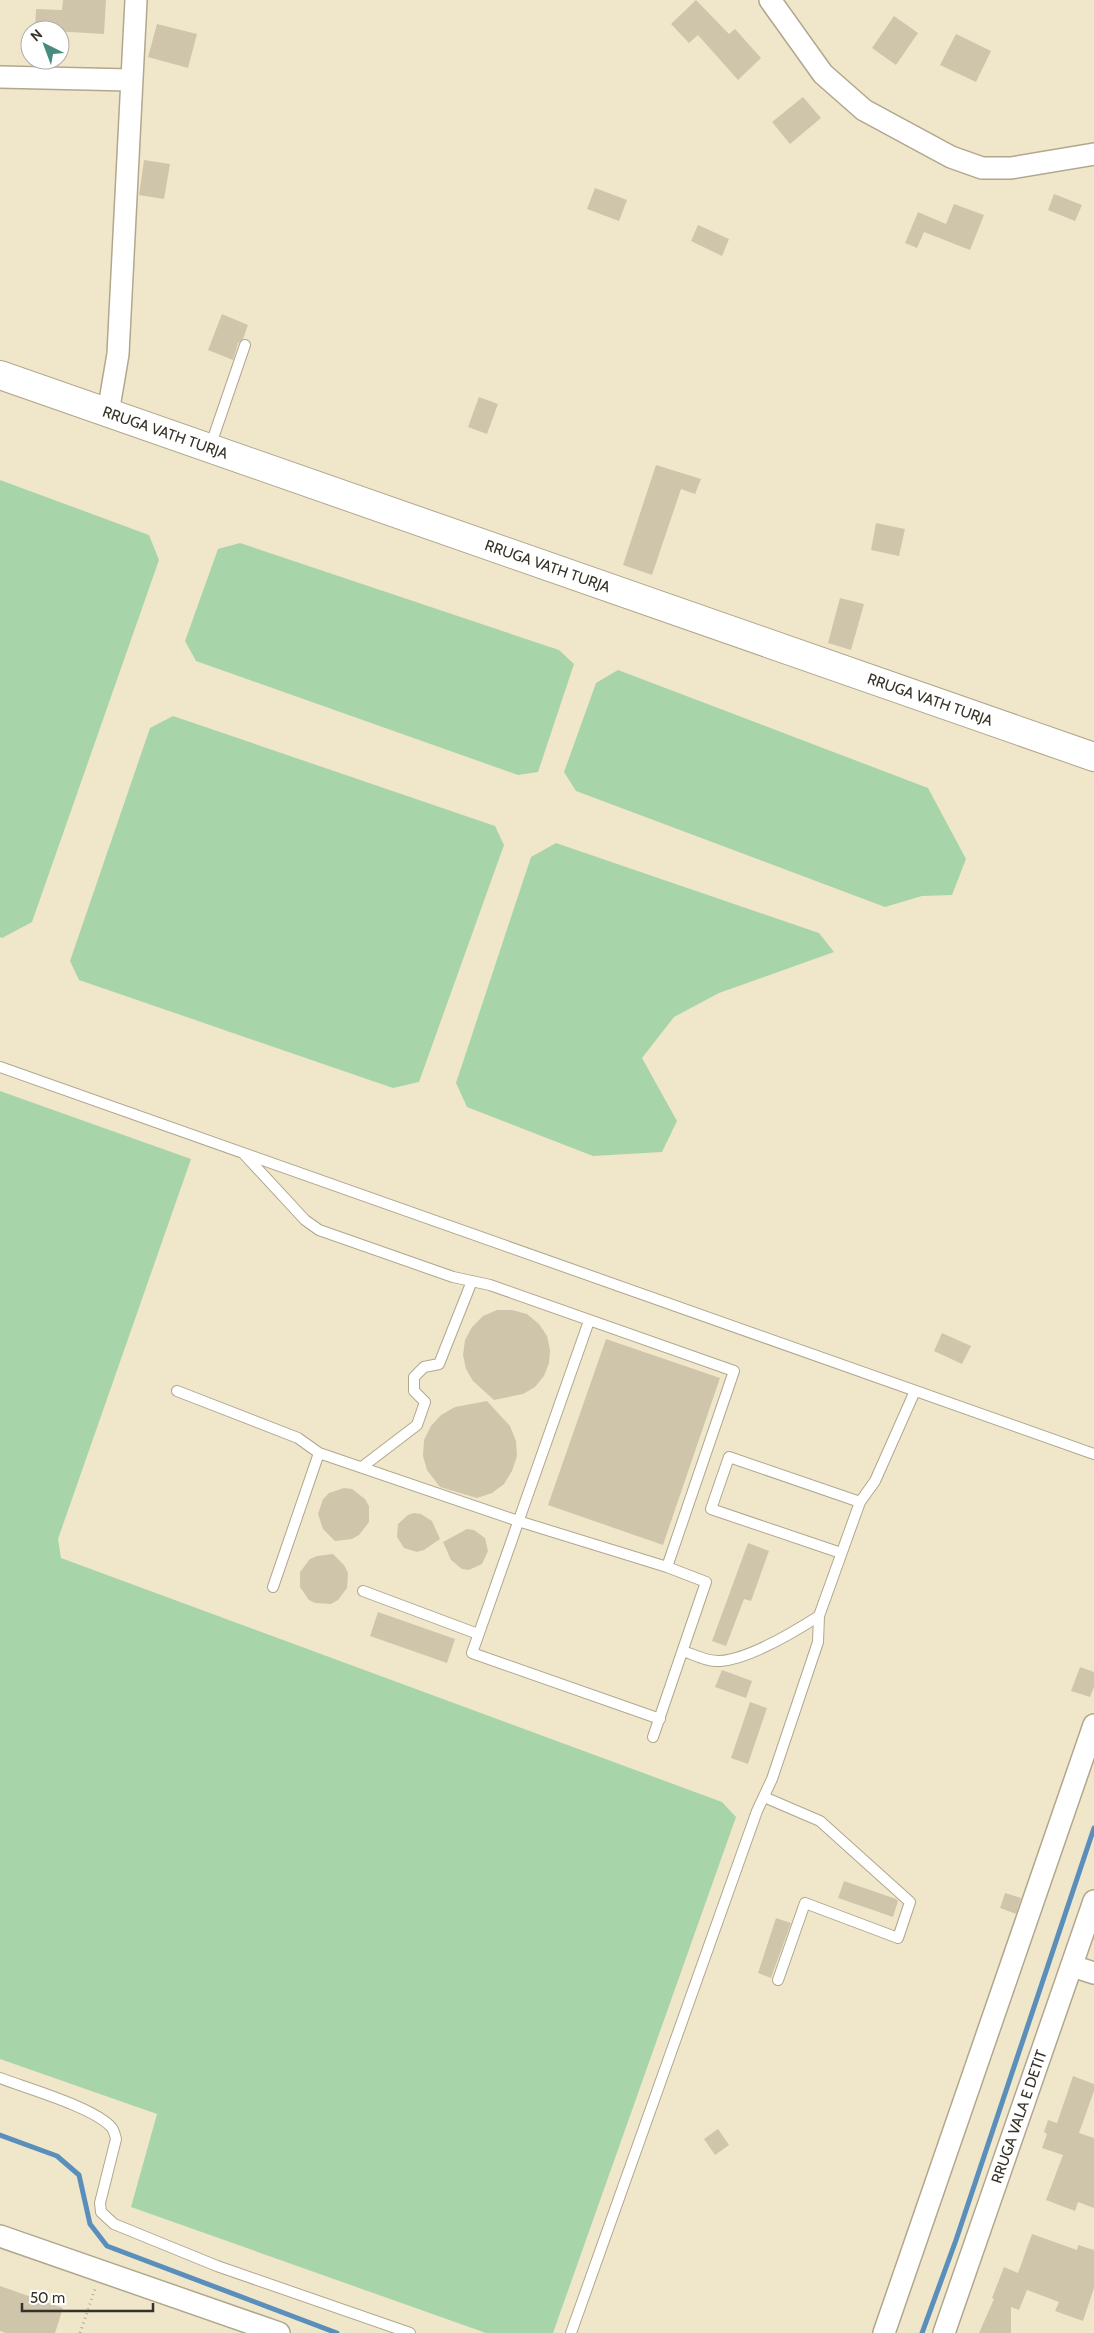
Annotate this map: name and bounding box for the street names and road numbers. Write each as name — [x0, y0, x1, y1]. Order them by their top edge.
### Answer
street label: RRUGA VATH TURJA — [100, 403, 231, 463]
street label: RRUGA VATH TURJA — [483, 536, 613, 597]
street label: RRUGA VATH TURJA — [865, 670, 996, 730]
street label: RRUGA VALA E DETIT — [988, 2047, 1051, 2186]

